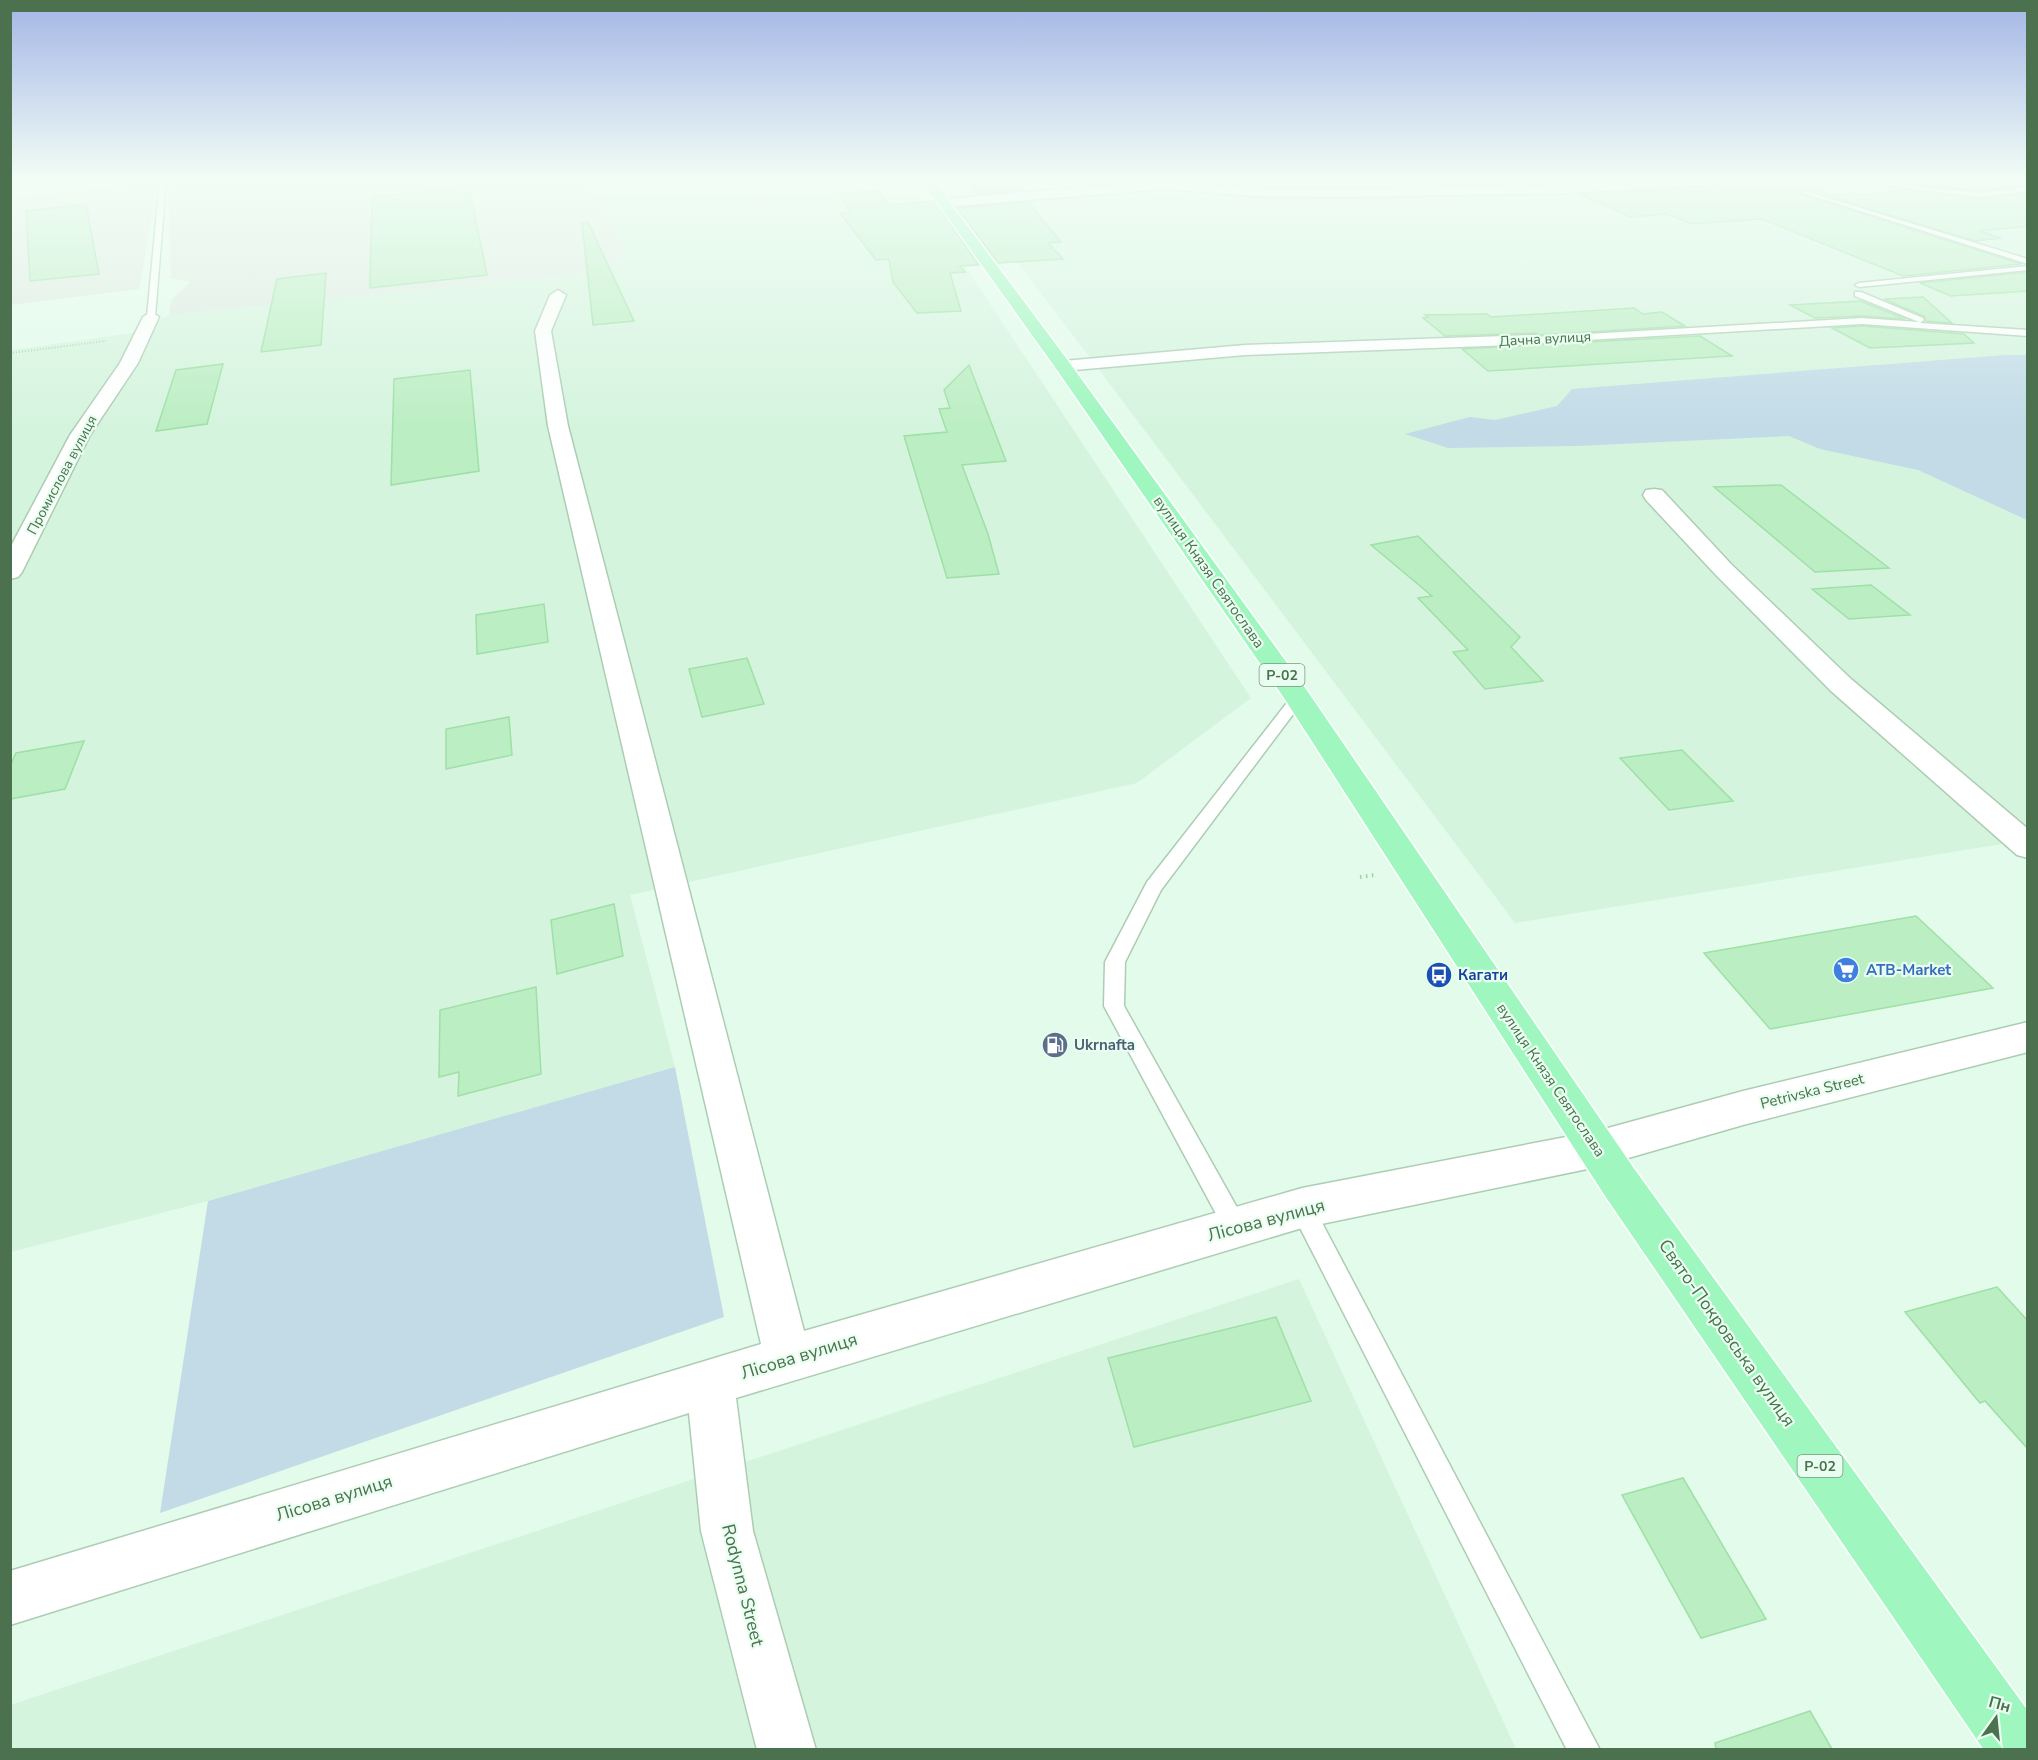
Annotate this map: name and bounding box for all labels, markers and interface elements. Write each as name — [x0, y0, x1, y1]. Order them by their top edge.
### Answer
street label: Дачна вулиця — [1498, 327, 1592, 351]
street label: Промислова вулиця — [23, 412, 101, 538]
street label: вулиця Князя Святослава — [1149, 492, 1269, 652]
road number: Р-02 — [1260, 664, 1304, 686]
supermarket icon: ATB-Market — [1831, 955, 1861, 985]
bus stop icon: Кагати — [1424, 960, 1454, 990]
place label: ATB-Market — [1866, 960, 1951, 980]
place label: Кагати — [1458, 965, 1508, 985]
street label: вулиця Князя Святослава — [1492, 999, 1610, 1161]
fuel station icon: Ukrnafta — [1040, 1030, 1070, 1060]
place label: Ukrnafta — [1074, 1035, 1135, 1055]
street label: Petrivska Street — [1758, 1068, 1867, 1114]
street label: Лісова вулиця — [1205, 1193, 1327, 1247]
street label: Свято-Покровська вулиця — [1653, 1234, 1801, 1432]
street label: Лісова вулиця — [738, 1327, 860, 1385]
road number: Р-02 — [1798, 1455, 1842, 1477]
street label: Лісова вулиця — [273, 1469, 395, 1527]
street label: Rodynna Street — [716, 1521, 770, 1649]
north arrow — [1966, 1688, 2026, 1748]
text: Пн — [1986, 1691, 2013, 1718]

